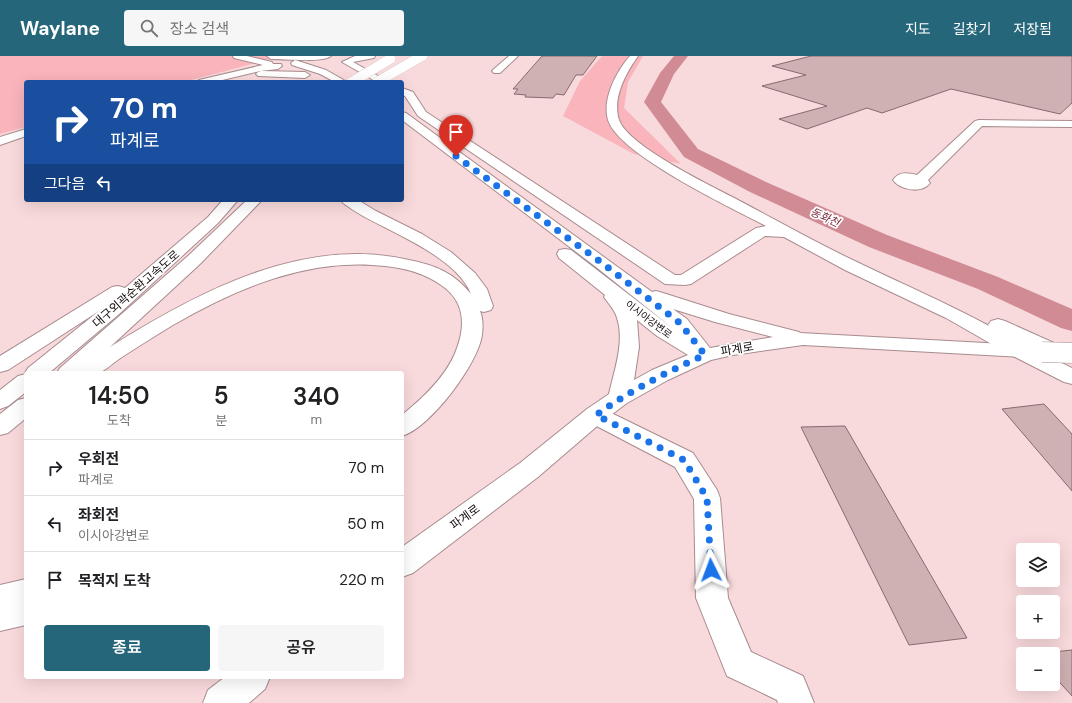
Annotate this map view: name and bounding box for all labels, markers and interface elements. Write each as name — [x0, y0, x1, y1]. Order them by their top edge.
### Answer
search box — [124, 10, 404, 46]
text: Waylane — [20, 16, 100, 41]
icon: search — [138, 17, 160, 39]
text: 장소 검색 — [170, 19, 229, 39]
text: 지도 — [905, 20, 931, 38]
text: 길찾기 — [953, 20, 991, 38]
text: 저장됨 — [1013, 20, 1052, 38]
text: 70 m — [110, 90, 178, 127]
icon: right — [44, 96, 96, 148]
pin — [439, 115, 473, 156]
icon: arrive — [445, 121, 467, 143]
text: 파계로 — [110, 129, 160, 153]
icon: left — [93, 172, 115, 194]
text: 그다음 — [44, 174, 85, 194]
water label: 동화천 — [808, 204, 843, 230]
street label: 대구외곽순환고속도로 — [89, 247, 183, 331]
street label: 이시아강변로 — [623, 298, 675, 341]
street label: 파계로 — [719, 338, 755, 360]
text: 14:50 — [88, 380, 149, 411]
text: 5 — [214, 380, 229, 411]
text: 340 — [293, 381, 340, 412]
text: m — [311, 411, 322, 428]
text: 도착 — [107, 412, 131, 429]
text: 분 — [215, 412, 227, 429]
text: 우회전 — [78, 449, 119, 469]
icon: right — [44, 457, 66, 479]
text: 70 m — [349, 458, 384, 478]
text: 파계로 — [78, 471, 114, 488]
street label: 파계로 — [447, 501, 483, 533]
text: 좌회전 — [78, 505, 119, 525]
icon: left — [44, 513, 66, 535]
text: 50 m — [347, 514, 384, 534]
text: 이시아강변로 — [78, 527, 150, 544]
map controls — [1016, 543, 1060, 691]
button: layers — [1016, 543, 1060, 587]
position arrow — [690, 549, 732, 591]
icon: arrive — [44, 569, 66, 591]
text: 220 m — [339, 570, 384, 590]
text: 목적지 도착 — [78, 571, 151, 591]
button: + — [1016, 595, 1060, 639]
button: 종료 — [44, 625, 210, 671]
button: 공유 — [218, 625, 384, 671]
button: − — [1016, 647, 1060, 691]

